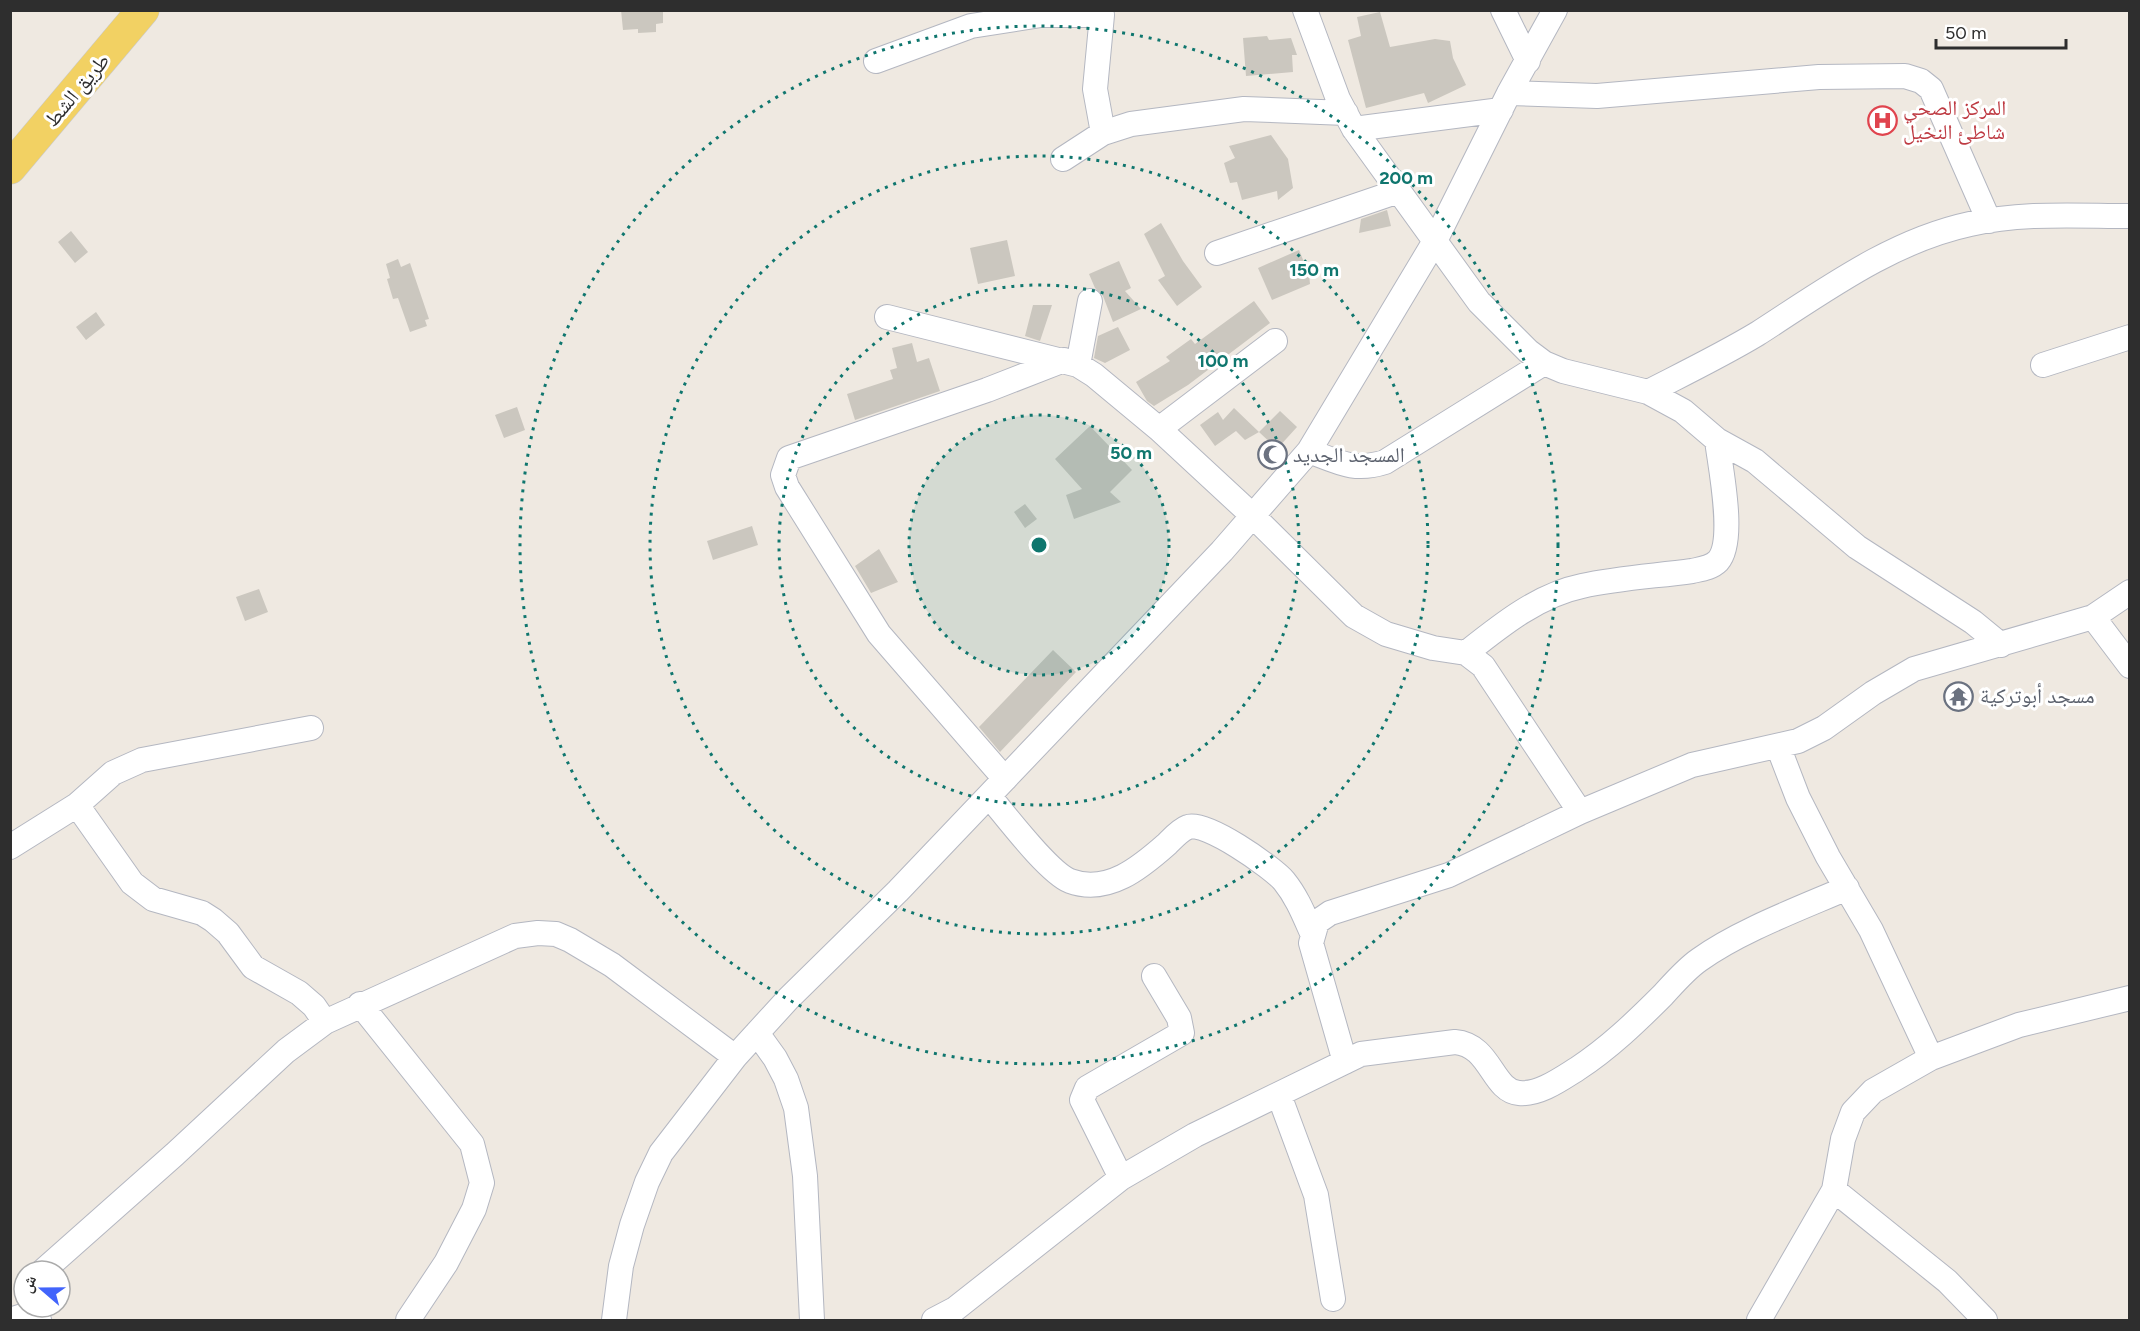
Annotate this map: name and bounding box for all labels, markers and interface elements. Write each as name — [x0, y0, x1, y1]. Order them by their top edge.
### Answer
scale bar — [1936, 12, 2066, 50]
text: 50 m — [1945, 22, 1987, 44]
street label: طريق الشط — [39, 48, 115, 132]
place label: المركز الصحي شاطئ النخيل — [1903, 95, 2006, 145]
hospital icon: المركز الصحي شاطئ النخيل — [1866, 104, 1898, 136]
text: 200 m — [1379, 167, 1433, 189]
text: 150 m — [1289, 259, 1339, 281]
text: 100 m — [1198, 350, 1248, 372]
mosque icon: المسجد الجديد — [1256, 439, 1288, 471]
text: 50 m — [1110, 442, 1152, 464]
place label: المسجد الجديد — [1293, 442, 1405, 467]
centre of rings — [1029, 535, 1049, 555]
temple icon: مسجد أبوتركية — [1943, 680, 1975, 712]
place label: مسجد أبوتركية — [1980, 683, 2095, 708]
north arrow — [12, 1259, 72, 1319]
text: ش — [17, 1273, 40, 1295]

